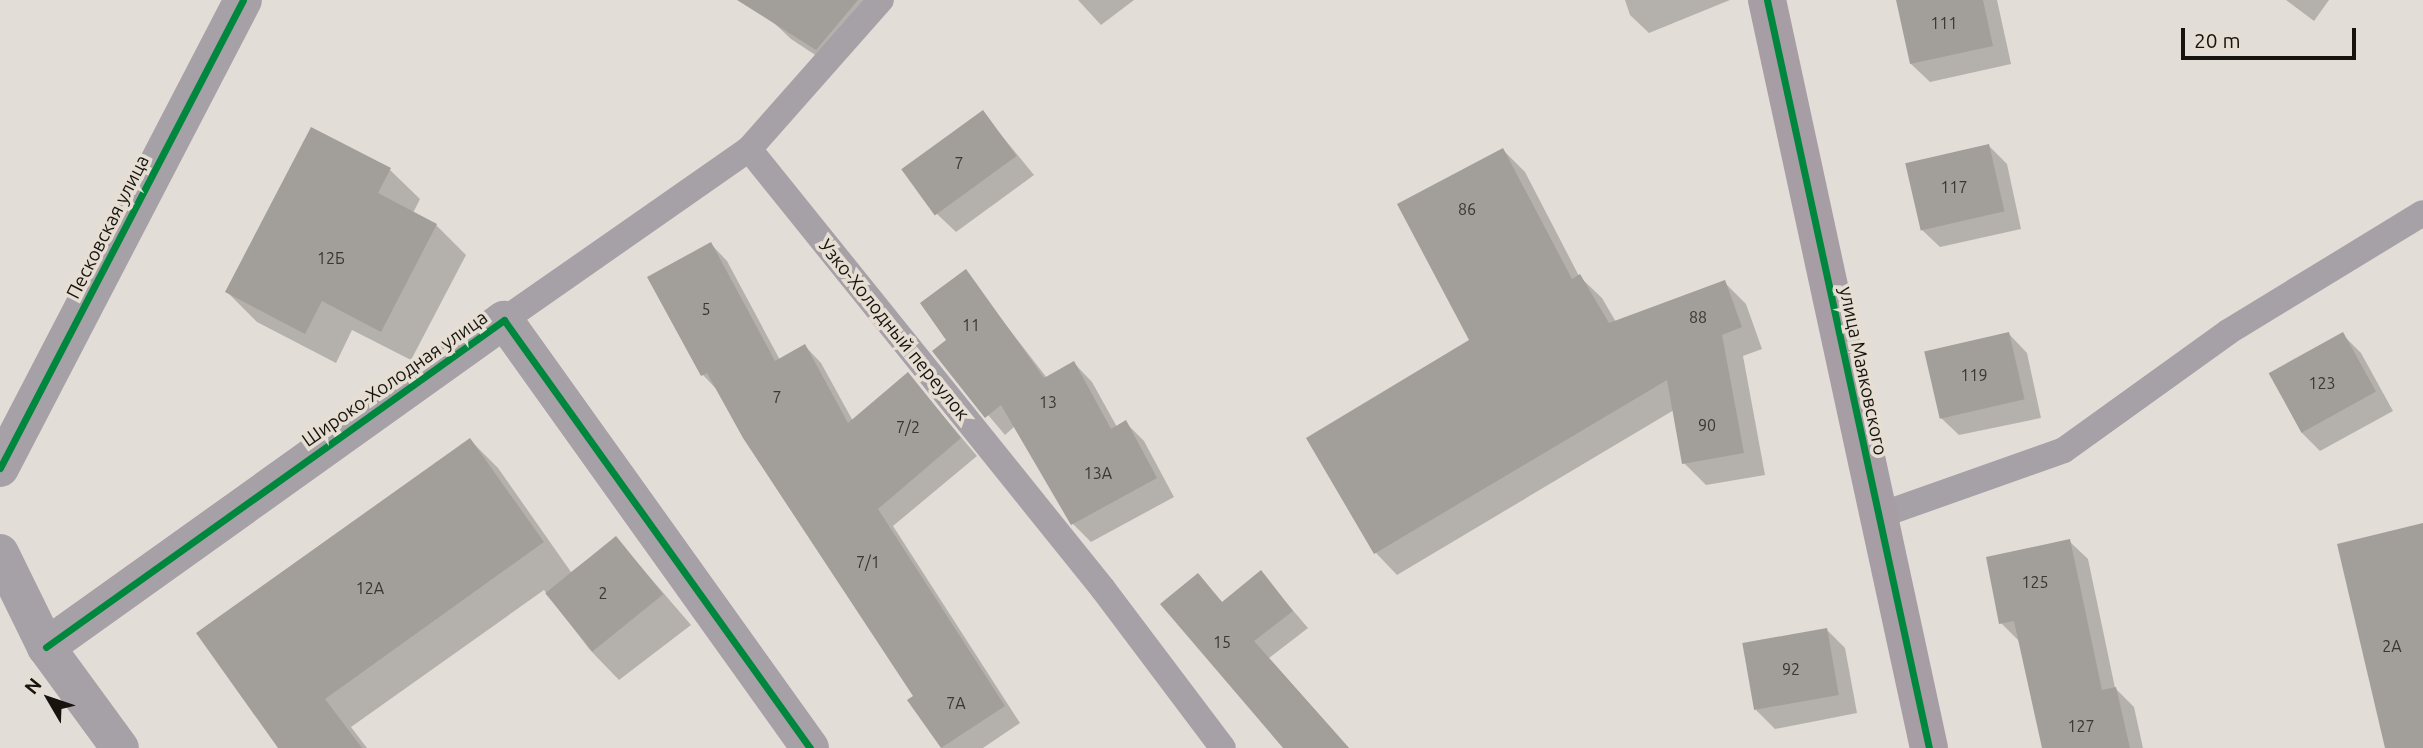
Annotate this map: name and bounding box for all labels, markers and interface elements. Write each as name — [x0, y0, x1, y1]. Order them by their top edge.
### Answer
house number: 111 — [1930, 13, 1958, 33]
scale bar — [2185, 14, 2360, 58]
text: 20 m — [2194, 28, 2241, 52]
street label: Песковская улица — [62, 151, 154, 303]
house number: 7 — [954, 153, 964, 173]
house number: 117 — [1940, 177, 1968, 197]
house number: 86 — [1458, 199, 1476, 219]
street label: Узко-Холодный переулок — [814, 235, 974, 425]
house number: 12Б — [317, 248, 345, 268]
street label: улица Маяковского — [1834, 285, 1892, 457]
house number: 5 — [701, 299, 711, 319]
street label: Широко-Холодная улица — [298, 306, 492, 452]
house number: 88 — [1689, 307, 1707, 327]
house number: 11 — [962, 315, 980, 335]
house number: 119 — [1960, 365, 1988, 385]
house number: 123 — [2308, 373, 2336, 393]
house number: 7 — [772, 387, 782, 407]
house number: 13 — [1039, 392, 1057, 412]
house number: 90 — [1698, 415, 1716, 435]
house number: 7/2 — [896, 417, 920, 437]
house number: 13А — [1084, 463, 1112, 483]
house number: 7/1 — [856, 552, 880, 572]
house number: 125 — [2021, 572, 2049, 592]
house number: 12А — [356, 578, 384, 598]
house number: 2 — [598, 583, 608, 603]
house number: 15 — [1213, 632, 1231, 652]
house number: 2А — [2382, 636, 2402, 656]
house number: 92 — [1782, 659, 1800, 679]
north arrow — [14, 664, 84, 734]
text: N — [20, 673, 46, 698]
house number: 7А — [946, 693, 966, 713]
house number: 127 — [2067, 716, 2095, 736]

